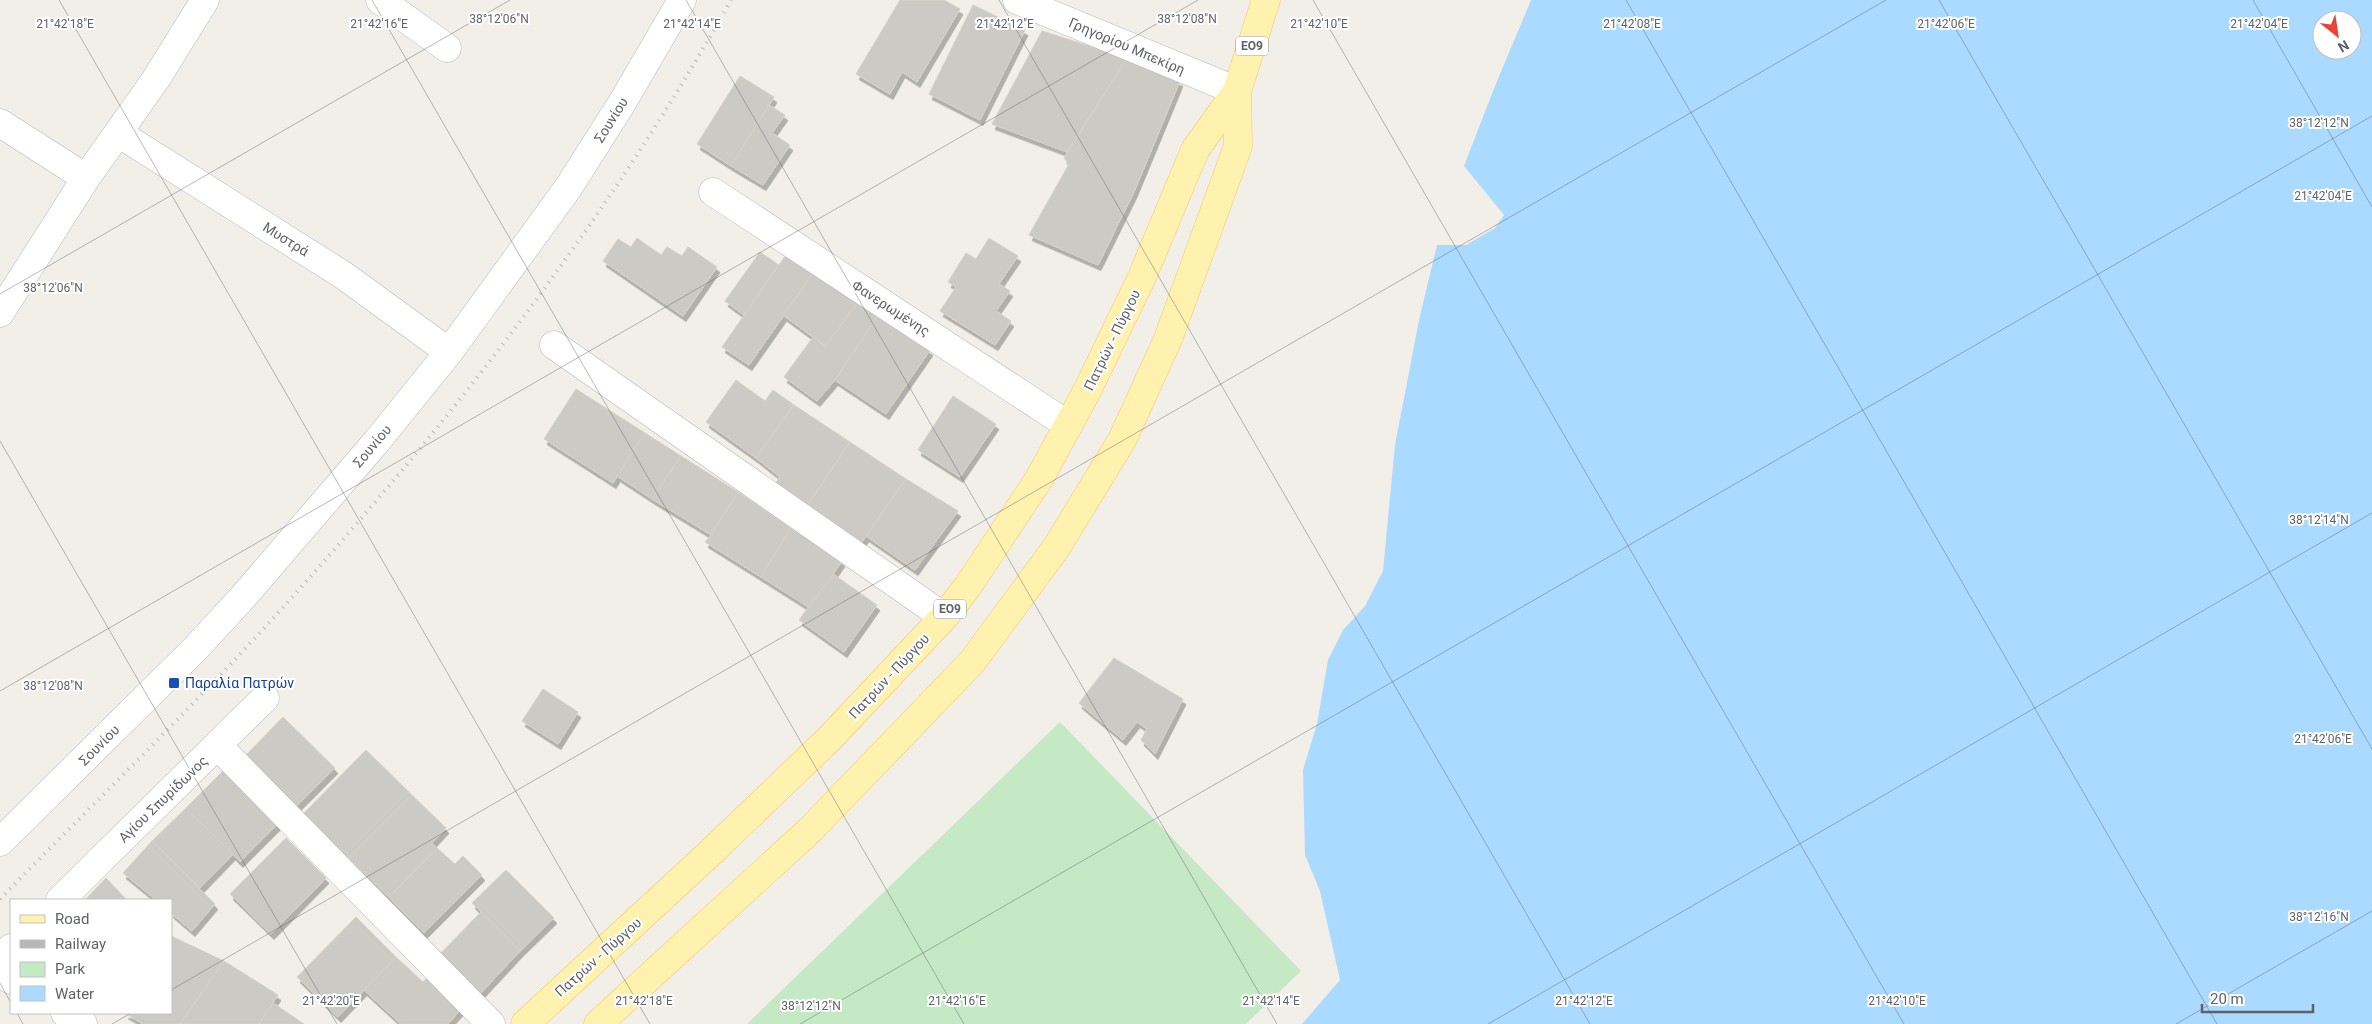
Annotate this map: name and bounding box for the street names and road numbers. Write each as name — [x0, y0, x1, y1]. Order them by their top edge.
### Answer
street label: Γρηγορίου Μπεκίρη — [1067, 14, 1187, 78]
road number: ΕΟ9 — [1236, 36, 1268, 56]
street label: Σουνίου — [591, 94, 631, 146]
street label: Μυστρά — [260, 219, 312, 259]
street label: Φανερωμένης — [849, 277, 933, 339]
street label: Πατρών - Πύργου — [1081, 287, 1143, 393]
street label: Σουνίου — [350, 421, 394, 471]
road number: ΕΟ9 — [934, 600, 966, 618]
street label: Πατρών - Πύργου — [846, 630, 932, 722]
street label: Σουνίου — [75, 721, 123, 769]
street label: Αγίου Σπυρίδωνος — [115, 752, 211, 846]
street label: Πατρών - Πύργου — [552, 914, 644, 1000]

